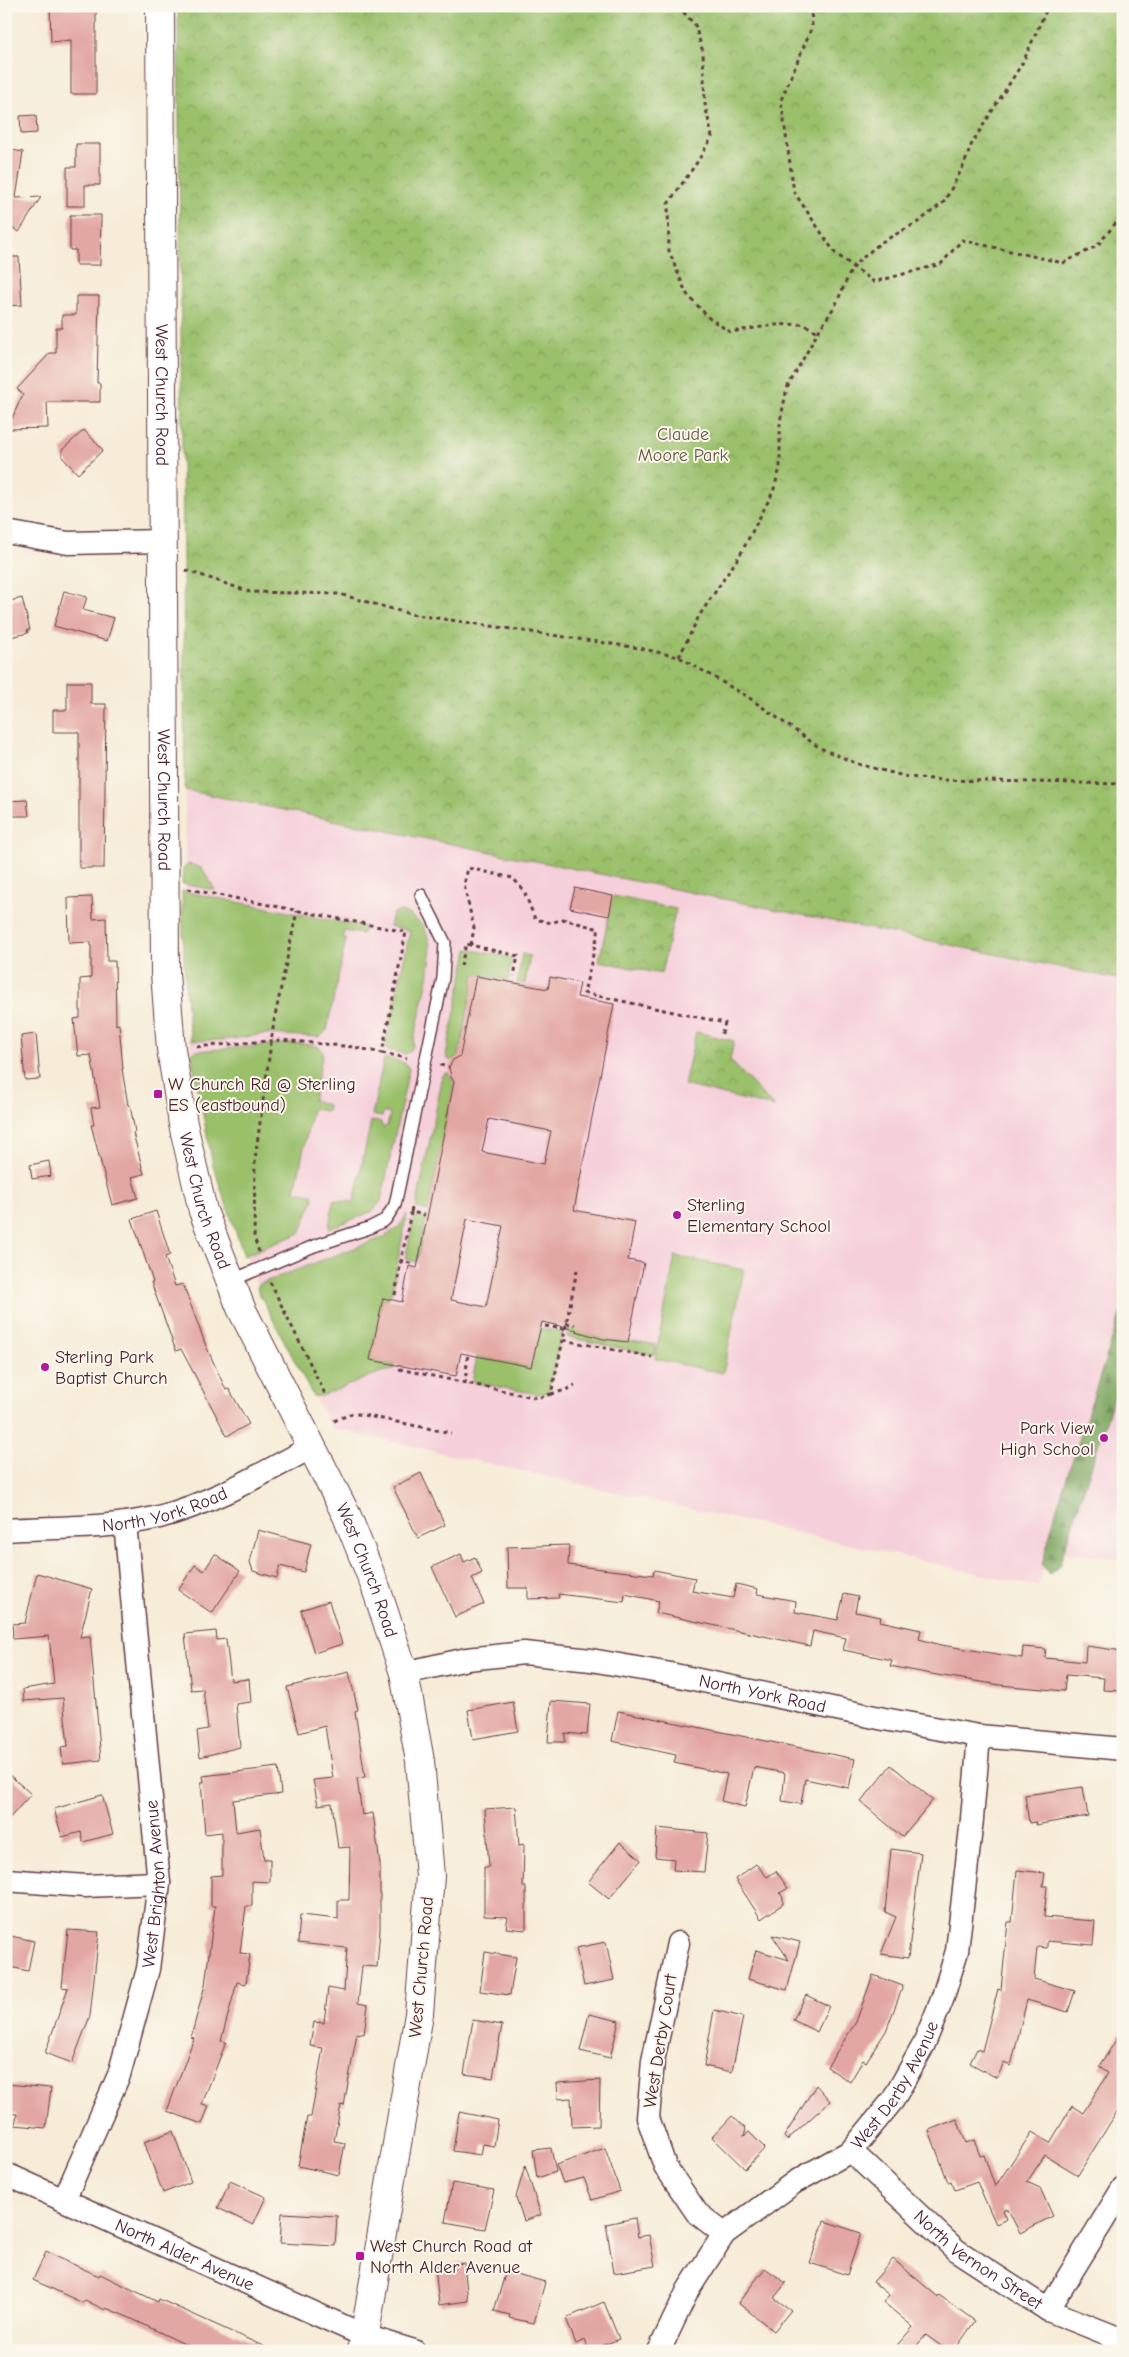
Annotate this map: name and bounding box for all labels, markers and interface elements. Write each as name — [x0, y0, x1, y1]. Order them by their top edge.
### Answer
street label: West Church Road — [151, 324, 172, 466]
park label: Claude Moore Park — [638, 424, 729, 466]
street label: West Church Road — [153, 729, 174, 871]
place label: W Church Rd @ Sterling ES (eastbound) — [168, 1074, 356, 1116]
marker: W Church Rd @ Sterling ES (eastbound) — [152, 1088, 164, 1100]
street label: West Church Road — [174, 1130, 235, 1272]
place label: Sterling Elementary School — [687, 1195, 831, 1237]
marker: Sterling Elementary School — [671, 1209, 683, 1221]
place label: Sterling Park Baptist Church — [55, 1347, 168, 1389]
marker: Sterling Park Baptist Church — [39, 1361, 51, 1373]
place label: Park View High School — [1000, 1418, 1094, 1460]
marker: Park View High School — [1098, 1432, 1110, 1444]
street label: North York Road — [101, 1483, 231, 1537]
street label: West Church Road — [331, 1500, 402, 1640]
street label: North York Road — [697, 1670, 828, 1718]
street label: West Brighton Avenue — [138, 1799, 170, 1969]
street label: West Church Road — [405, 1896, 438, 2039]
street label: West Derby Court — [640, 1972, 682, 2109]
street label: West Derby Avenue — [847, 2018, 943, 2153]
street label: North Vernon Street — [909, 2206, 1047, 2315]
street label: North Alder Avenue — [112, 2215, 257, 2296]
place label: West Church Road at North Alder Avenue — [370, 2236, 533, 2278]
marker: West Church Road at North Alder Avenue — [354, 2250, 366, 2262]

